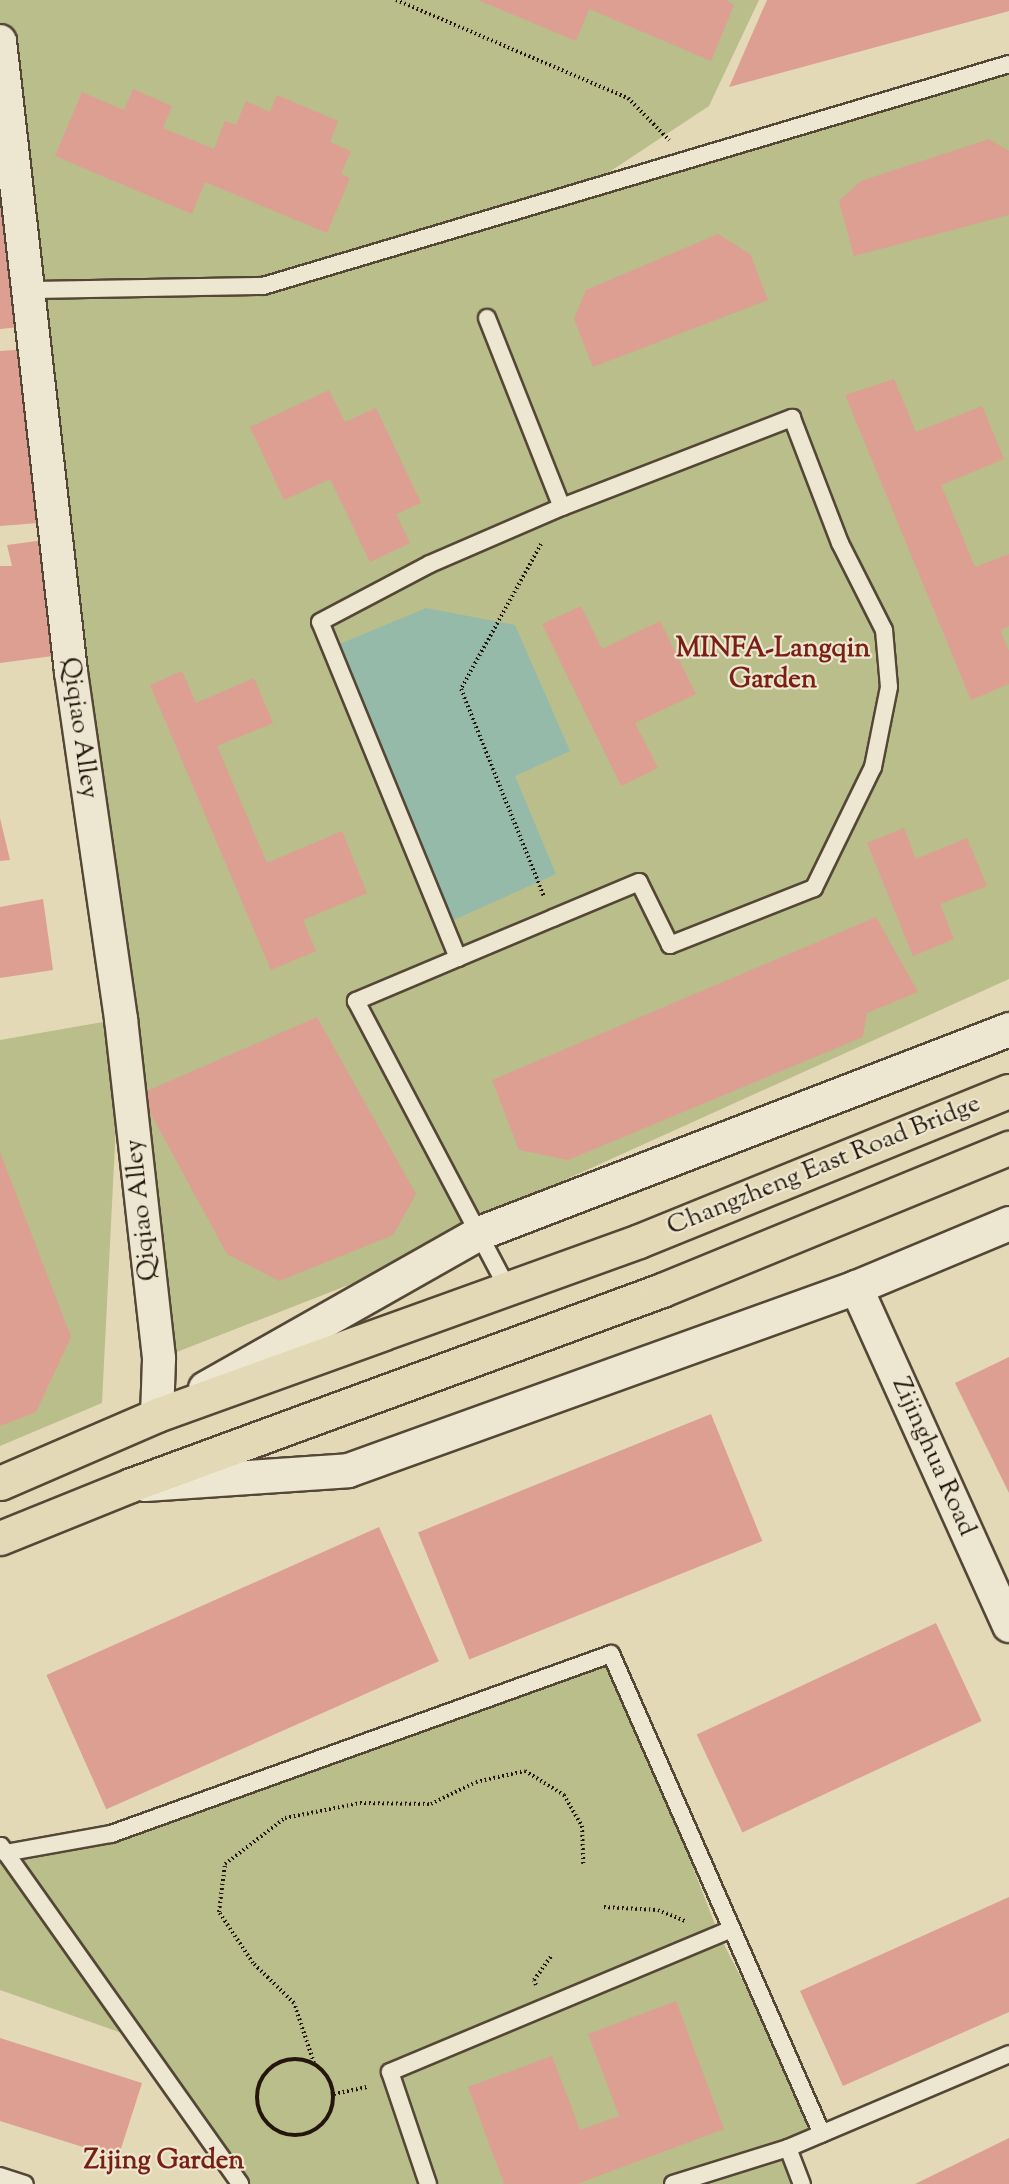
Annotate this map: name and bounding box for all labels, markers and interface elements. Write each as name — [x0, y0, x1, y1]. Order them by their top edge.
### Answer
district label: MINFA-Langqin Garden — [676, 633, 870, 696]
street label: Qiqiao Alley — [54, 655, 104, 801]
street label: Changzheng East Road Bridge — [663, 1089, 985, 1243]
street label: Qiqiao Alley — [119, 1138, 165, 1282]
street label: Zijinghua Road — [884, 1373, 982, 1541]
district label: Zijing Garden — [84, 2146, 244, 2178]

